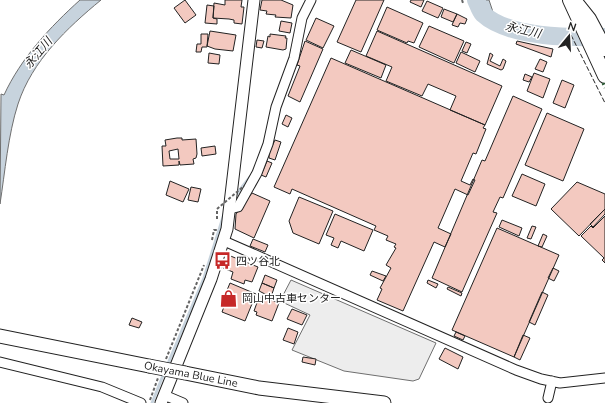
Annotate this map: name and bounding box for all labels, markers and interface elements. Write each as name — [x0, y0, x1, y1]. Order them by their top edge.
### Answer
north arrow — [549, 16, 589, 56]
water label: 永江川 — [504, 18, 544, 42]
text: N — [566, 19, 578, 35]
water label: 永江川 — [20, 33, 57, 72]
bus stop icon: 四ツ谷北 — [213, 251, 233, 271]
place label: 四ツ谷北 — [236, 254, 280, 269]
shop icon: 岡山中古車センター — [219, 288, 239, 308]
place label: 岡山中古車センター — [242, 291, 341, 306]
street label: Okayama Blue Line — [143, 358, 239, 391]

